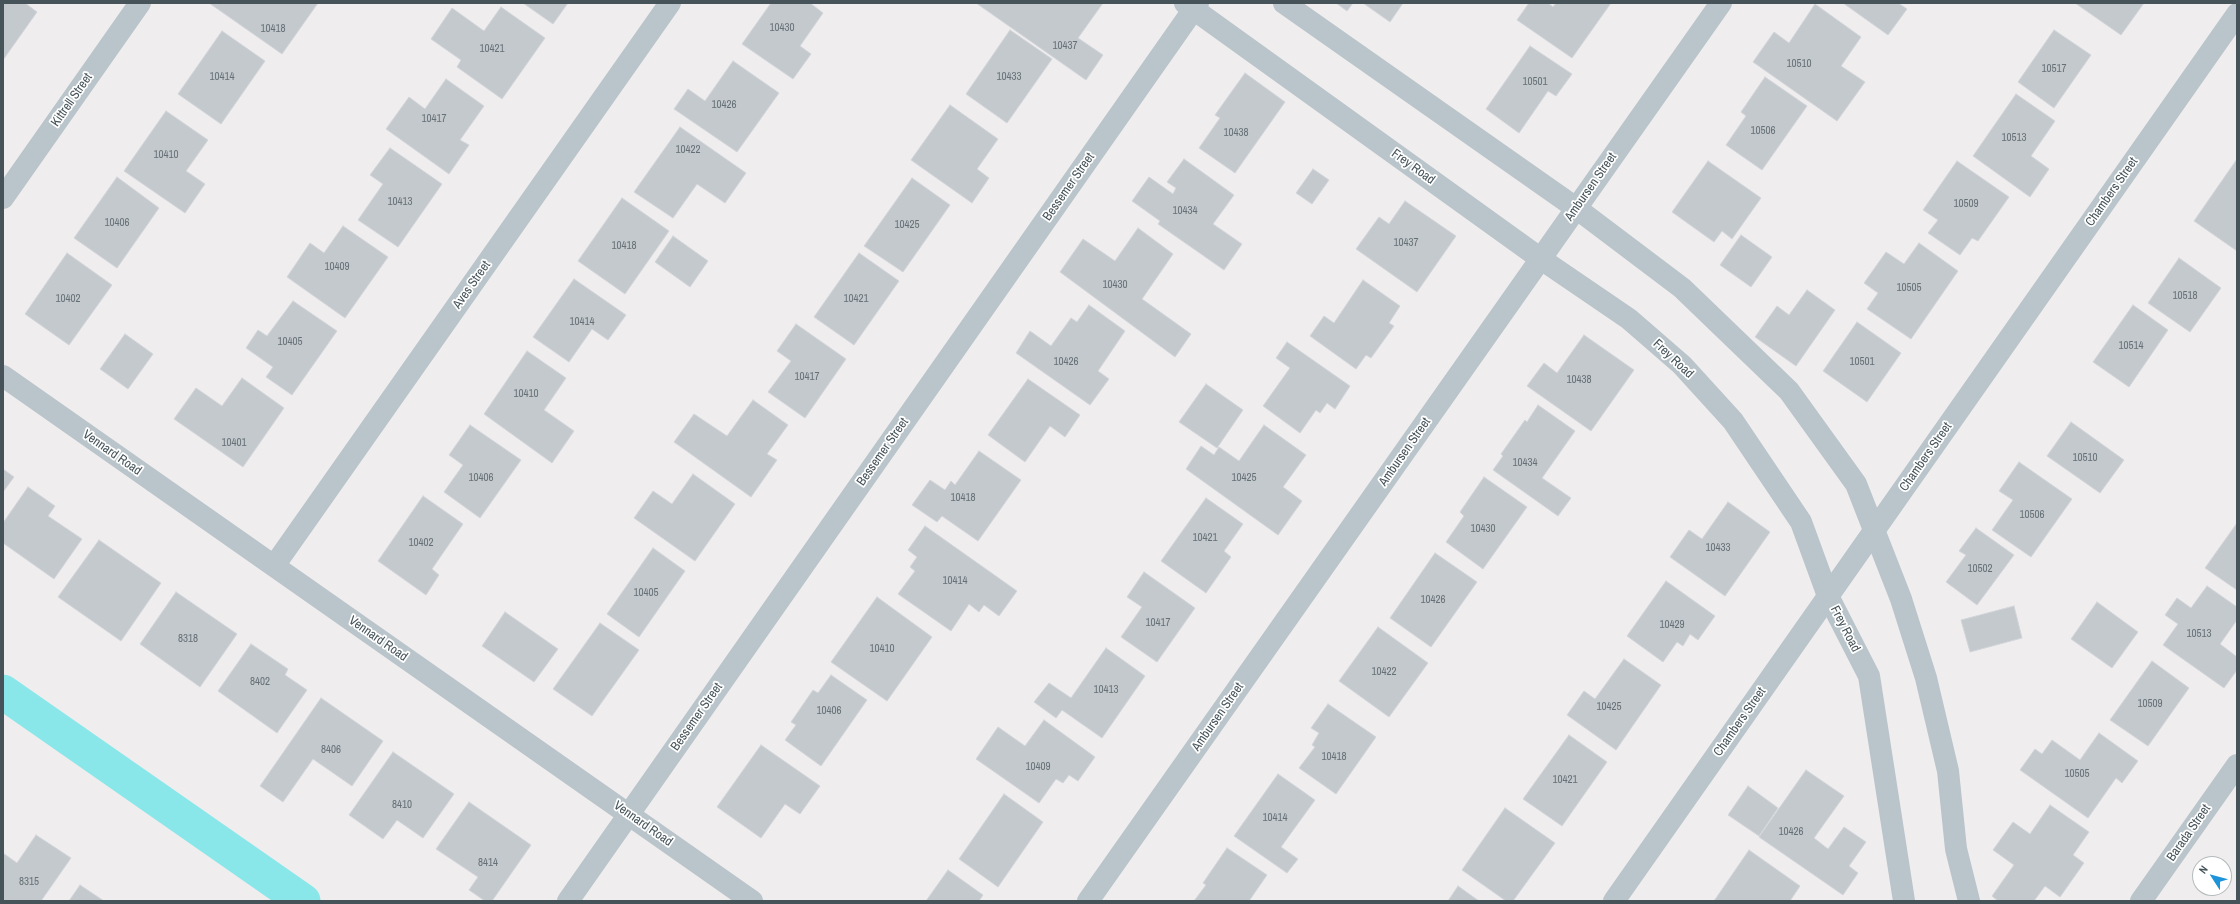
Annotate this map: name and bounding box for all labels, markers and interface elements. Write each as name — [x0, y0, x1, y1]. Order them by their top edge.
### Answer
house number: 10430 — [769, 21, 795, 35]
house number: 10418 — [260, 22, 286, 36]
house number: 10437 — [1052, 39, 1078, 53]
house number: 10421 — [479, 42, 505, 56]
house number: 10510 — [1786, 57, 1812, 71]
house number: 10517 — [2041, 62, 2067, 76]
street label: Kittrell Street — [48, 70, 96, 130]
house number: 10414 — [209, 70, 235, 84]
house number: 10433 — [996, 70, 1022, 84]
house number: 10501 — [1522, 75, 1548, 89]
house number: 10426 — [711, 98, 737, 112]
house number: 10417 — [421, 112, 447, 126]
house number: 10506 — [1750, 124, 1776, 138]
house number: 10438 — [1223, 126, 1249, 140]
house number: 10513 — [2001, 131, 2027, 145]
house number: 10422 — [675, 143, 701, 157]
street label: Frey Road — [1388, 146, 1438, 188]
house number: 10410 — [153, 148, 179, 162]
street label: Bessemer Street — [1040, 150, 1098, 224]
street label: Ambursen Street — [1562, 150, 1620, 224]
street label: Chambers Street — [2083, 155, 2141, 229]
house number: 10413 — [387, 195, 413, 209]
house number: 10509 — [1953, 197, 1979, 211]
house number: 10434 — [1172, 204, 1198, 218]
house number: 10406 — [104, 216, 130, 230]
house number: 10425 — [894, 218, 920, 232]
house number: 10437 — [1393, 236, 1419, 250]
house number: 10418 — [611, 239, 637, 253]
street label: Aves Street — [450, 258, 494, 312]
house number: 10409 — [324, 260, 350, 274]
house number: 10430 — [1102, 278, 1128, 292]
house number: 10505 — [1896, 281, 1922, 295]
house number: 10518 — [2172, 289, 2198, 303]
house number: 10402 — [55, 292, 81, 306]
house number: 10421 — [843, 292, 869, 306]
house number: 10414 — [569, 315, 595, 329]
house number: 10405 — [277, 335, 303, 349]
street label: Frey Road — [1649, 336, 1697, 382]
house number: 10514 — [2118, 339, 2144, 353]
house number: 10426 — [1053, 355, 1079, 369]
house number: 10501 — [1849, 355, 1875, 369]
house number: 10417 — [794, 370, 820, 384]
house number: 10438 — [1566, 373, 1592, 387]
house number: 10410 — [513, 387, 539, 401]
street label: Bessemer Street — [854, 415, 912, 489]
street label: Ambursen Street — [1376, 415, 1434, 489]
street label: Chambers Street — [1897, 420, 1955, 494]
street label: Vennard Road — [80, 427, 144, 479]
house number: 10401 — [221, 436, 247, 450]
house number: 10510 — [2072, 451, 2098, 465]
house number: 10434 — [1512, 456, 1538, 470]
house number: 10406 — [468, 471, 494, 485]
house number: 10425 — [1231, 471, 1257, 485]
house number: 10418 — [950, 491, 976, 505]
house number: 10506 — [2019, 508, 2045, 522]
house number: 10430 — [1470, 522, 1496, 536]
house number: 10421 — [1192, 531, 1218, 545]
house number: 10402 — [408, 536, 434, 550]
house number: 10433 — [1705, 541, 1731, 555]
house number: 10502 — [1967, 562, 1993, 576]
house number: 10414 — [942, 574, 968, 588]
house number: 10405 — [633, 586, 659, 600]
house number: 10426 — [1420, 593, 1446, 607]
street label: Frey Road — [1827, 603, 1863, 655]
street label: Vennard Road — [346, 613, 410, 665]
house number: 10417 — [1145, 616, 1171, 630]
house number: 10429 — [1659, 618, 1685, 632]
house number: 10513 — [2186, 627, 2212, 641]
house number: 8318 — [178, 632, 198, 646]
house number: 10410 — [869, 642, 895, 656]
house number: 10422 — [1371, 665, 1397, 679]
house number: 8402 — [250, 675, 270, 689]
street label: Bessemer Street — [668, 680, 726, 754]
street label: Ambursen Street — [1189, 680, 1247, 754]
house number: 10413 — [1093, 683, 1119, 697]
street label: Chambers Street — [1711, 685, 1769, 759]
house number: 10509 — [2137, 697, 2163, 711]
house number: 10425 — [1596, 700, 1622, 714]
house number: 10406 — [816, 704, 842, 718]
house number: 8406 — [321, 743, 341, 757]
house number: 10418 — [1321, 750, 1347, 764]
house number: 10409 — [1025, 760, 1051, 774]
house number: 10505 — [2064, 767, 2090, 781]
house number: 10421 — [1552, 773, 1578, 787]
house number: 8410 — [392, 798, 412, 812]
street label: Vennard Road — [611, 798, 675, 850]
street label: Barada Street — [2164, 802, 2214, 864]
house number: 10414 — [1262, 811, 1288, 825]
house number: 10426 — [1778, 825, 1804, 839]
house number: 8414 — [478, 856, 498, 870]
north arrow — [2192, 856, 2232, 896]
text: N — [2196, 863, 2211, 876]
house number: 8315 — [19, 875, 39, 889]

